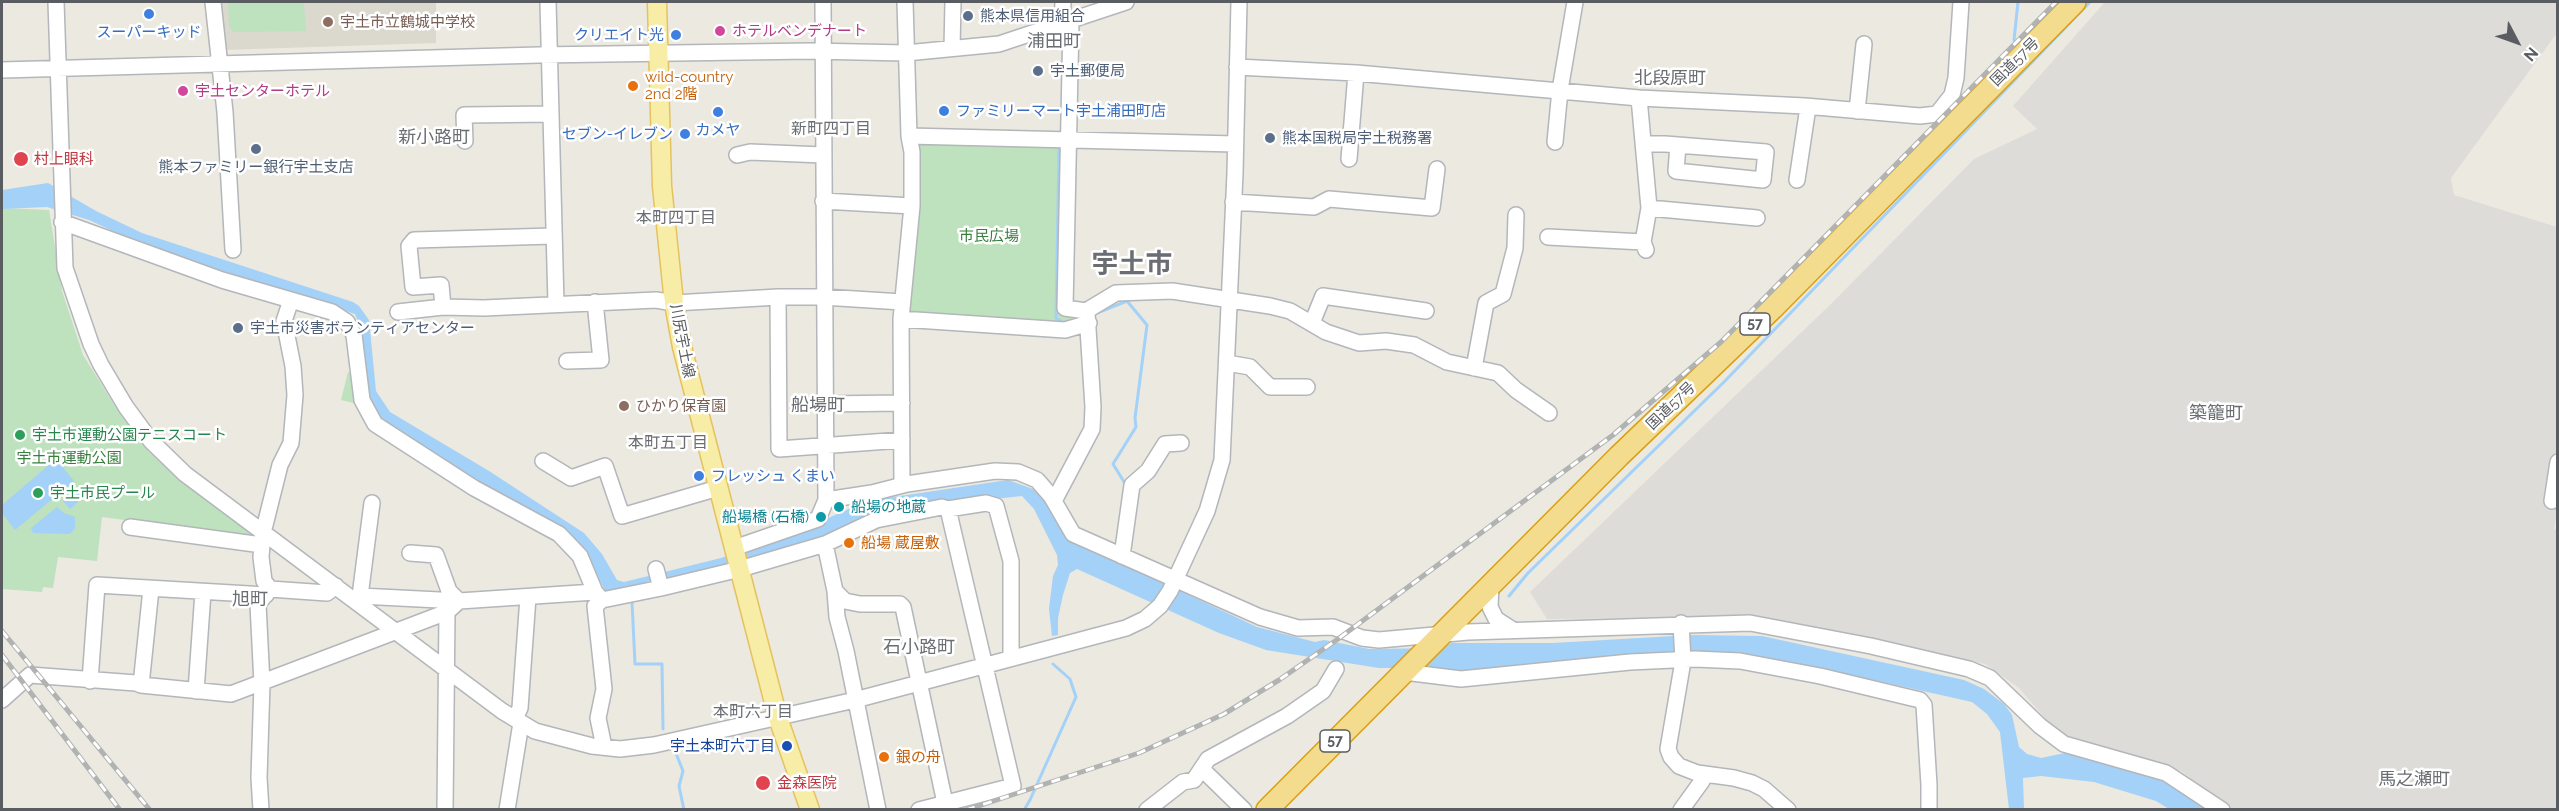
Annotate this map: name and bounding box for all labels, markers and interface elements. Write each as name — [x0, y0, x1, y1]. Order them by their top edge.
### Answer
marker: スーパーキッド — [142, 7, 156, 21]
place label: 熊本県信用組合 — [980, 7, 1085, 25]
marker: 熊本県信用組合 — [961, 9, 975, 23]
north arrow — [2487, 12, 2547, 72]
place label: 宇土市立鶴城中学校 — [340, 13, 475, 31]
marker: 宇土市立鶴城中学校 — [321, 15, 335, 29]
place label: ホテルベンデナート — [732, 22, 867, 40]
place label: スーパーキッド — [97, 23, 201, 41]
marker: ホテルベンデナート — [713, 24, 727, 38]
place label: クリエイト光 — [574, 26, 664, 44]
marker: クリエイト光 — [669, 28, 683, 42]
district label: 浦田町 — [1027, 31, 1081, 53]
street label: 国道57号 — [1987, 34, 2043, 90]
text: N — [2520, 43, 2542, 65]
place label: 宇土郵便局 — [1050, 62, 1125, 80]
marker: 宇土郵便局 — [1031, 64, 1045, 78]
place label: wild-country 2nd 2階 — [645, 68, 733, 103]
district label: 北段原町 — [1634, 68, 1706, 90]
marker: wild-country 2nd 2階 — [626, 79, 640, 93]
place label: 宇土センターホテル — [195, 82, 330, 100]
marker: 宇土センターホテル — [176, 84, 190, 98]
place label: ファミリーマート宇土浦田町店 — [956, 102, 1166, 120]
marker: ファミリーマート宇土浦田町店 — [937, 104, 951, 118]
marker: カメヤ — [711, 105, 725, 119]
district label: 新町四丁目 — [791, 119, 871, 139]
place label: カメヤ — [696, 121, 740, 139]
place label: セブン-イレブン — [562, 125, 673, 143]
district label: 新小路町 — [398, 127, 470, 149]
marker: セブン-イレブン — [678, 127, 692, 141]
place label: 熊本国税局宇土税務署 — [1282, 129, 1432, 147]
marker: 熊本国税局宇土税務署 — [1263, 131, 1277, 145]
marker: 熊本ファミリー銀行宇土支店 — [249, 142, 263, 156]
marker: 村上眼科 — [12, 150, 30, 168]
place label: 村上眼科 — [34, 150, 94, 168]
place label: 熊本ファミリー銀行宇土支店 — [159, 158, 353, 176]
district label: 本町四丁目 — [636, 208, 716, 228]
park label: 市民広場 — [959, 227, 1019, 245]
district label: 宇土市 — [1092, 249, 1172, 281]
street label: 川尻宇土線 — [666, 302, 698, 380]
road number: 57 — [1740, 313, 1770, 335]
place label: 宇土市災害ボランティアセンター — [250, 319, 475, 337]
marker: 宇土市災害ボランティアセンター — [231, 321, 245, 335]
street label: 国道57号 — [1643, 378, 1699, 434]
district label: 船場町 — [791, 395, 845, 417]
place label: ひかり保育園 — [636, 397, 726, 415]
marker: ひかり保育園 — [617, 399, 631, 413]
district label: 築籠町 — [2189, 403, 2243, 425]
place label: 宇土市運動公園テニスコート — [32, 426, 227, 444]
marker: 宇土市運動公園テニスコート — [13, 428, 27, 442]
district label: 本町五丁目 — [628, 433, 708, 453]
park label: 宇土市運動公園 — [17, 449, 121, 467]
place label: フレッシュ くまい — [711, 467, 835, 485]
marker: フレッシュ くまい — [692, 469, 706, 483]
place label: 宇土市民プール — [50, 484, 155, 502]
marker: 宇土市民プール — [31, 486, 45, 500]
place label: 船場の地蔵 — [851, 498, 926, 516]
marker: 船場の地蔵 — [832, 500, 846, 514]
place label: 船場橋 (石橋) — [722, 508, 809, 526]
marker: 船場橋 (石橋) — [814, 510, 828, 524]
place label: 船場 蔵屋敷 — [861, 534, 940, 552]
marker: 船場 蔵屋敷 — [842, 536, 856, 550]
district label: 旭町 — [232, 589, 268, 611]
district label: 石小路町 — [883, 637, 955, 659]
district label: 本町六丁目 — [713, 702, 793, 722]
road number: 57 — [1320, 730, 1350, 752]
place label: 宇土本町六丁目 — [670, 737, 775, 755]
marker: 宇土本町六丁目 — [780, 739, 794, 753]
place label: 銀の舟 — [896, 748, 941, 766]
marker: 銀の舟 — [877, 750, 891, 764]
district label: 馬之瀬町 — [2378, 769, 2450, 791]
marker: 金森医院 — [754, 774, 772, 792]
place label: 金森医院 — [777, 774, 837, 792]

